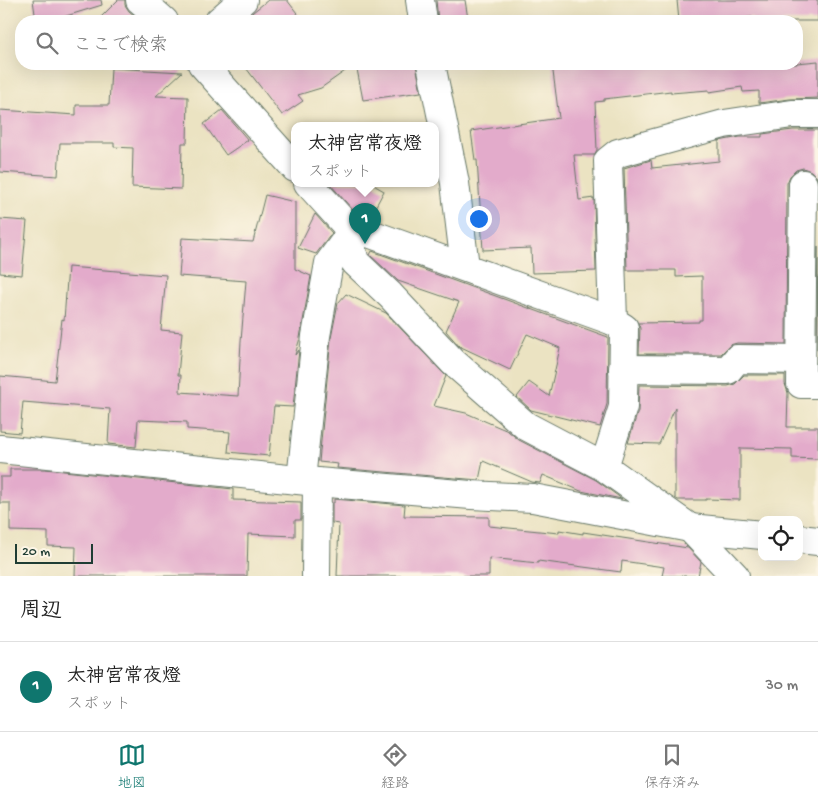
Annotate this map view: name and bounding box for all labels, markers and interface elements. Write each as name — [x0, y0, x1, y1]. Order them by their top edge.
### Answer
search box — [15, 15, 803, 70]
icon: search — [33, 29, 61, 57]
text: ここで検索 — [73, 35, 168, 58]
popup — [291, 122, 439, 187]
text: 太神宮常夜燈 — [308, 134, 422, 157]
text: スポット — [308, 164, 372, 183]
pin: 1 — [349, 203, 381, 244]
your location — [466, 206, 492, 232]
map controls — [758, 516, 803, 561]
button: locate — [758, 516, 803, 561]
scale bar — [15, 541, 92, 564]
text: 20 m — [22, 544, 50, 561]
text: 周辺 — [20, 600, 62, 625]
text: 太神宮常夜燈 — [67, 666, 181, 689]
text: 1 — [33, 677, 39, 696]
text: 30 m — [765, 677, 798, 696]
text: スポット — [67, 696, 131, 715]
tab: 地図 — [118, 741, 146, 793]
tab: 経路 — [381, 741, 409, 793]
tab: 保存済み — [644, 741, 700, 793]

